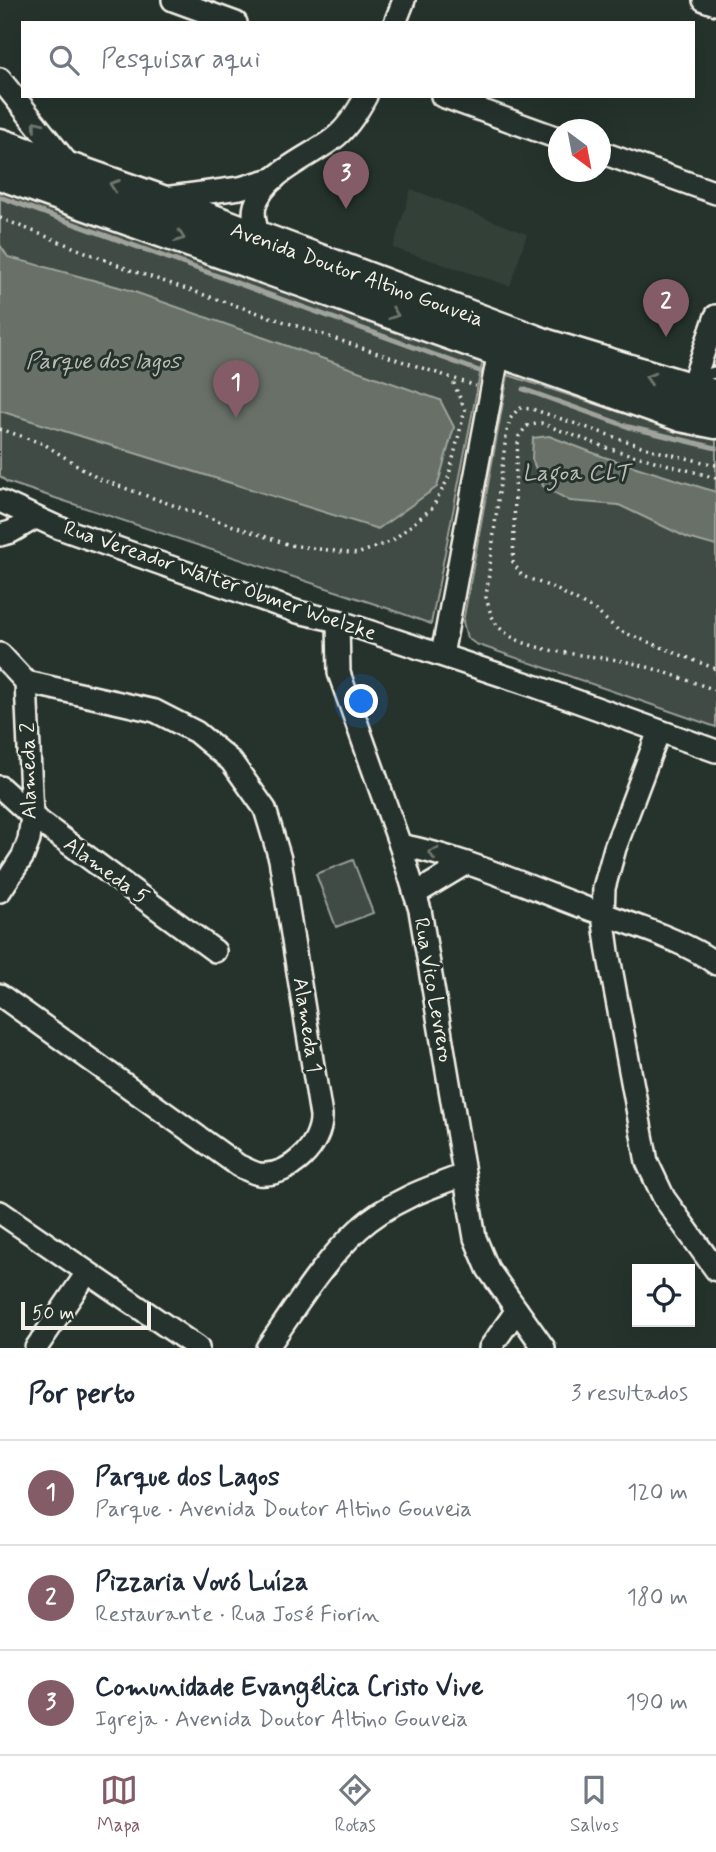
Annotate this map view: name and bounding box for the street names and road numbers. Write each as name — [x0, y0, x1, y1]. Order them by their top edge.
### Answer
street label: Avenida Doutor Altino Gouveia — [226, 216, 488, 334]
street label: Rua Vereador Walter Obmer Woelzke — [60, 514, 380, 648]
street label: Alameda 2 — [14, 722, 44, 820]
street label: Alameda 5 — [58, 831, 154, 911]
street label: Rua Vico Levrero — [407, 916, 459, 1064]
street label: Alameda 1 — [286, 975, 328, 1075]

